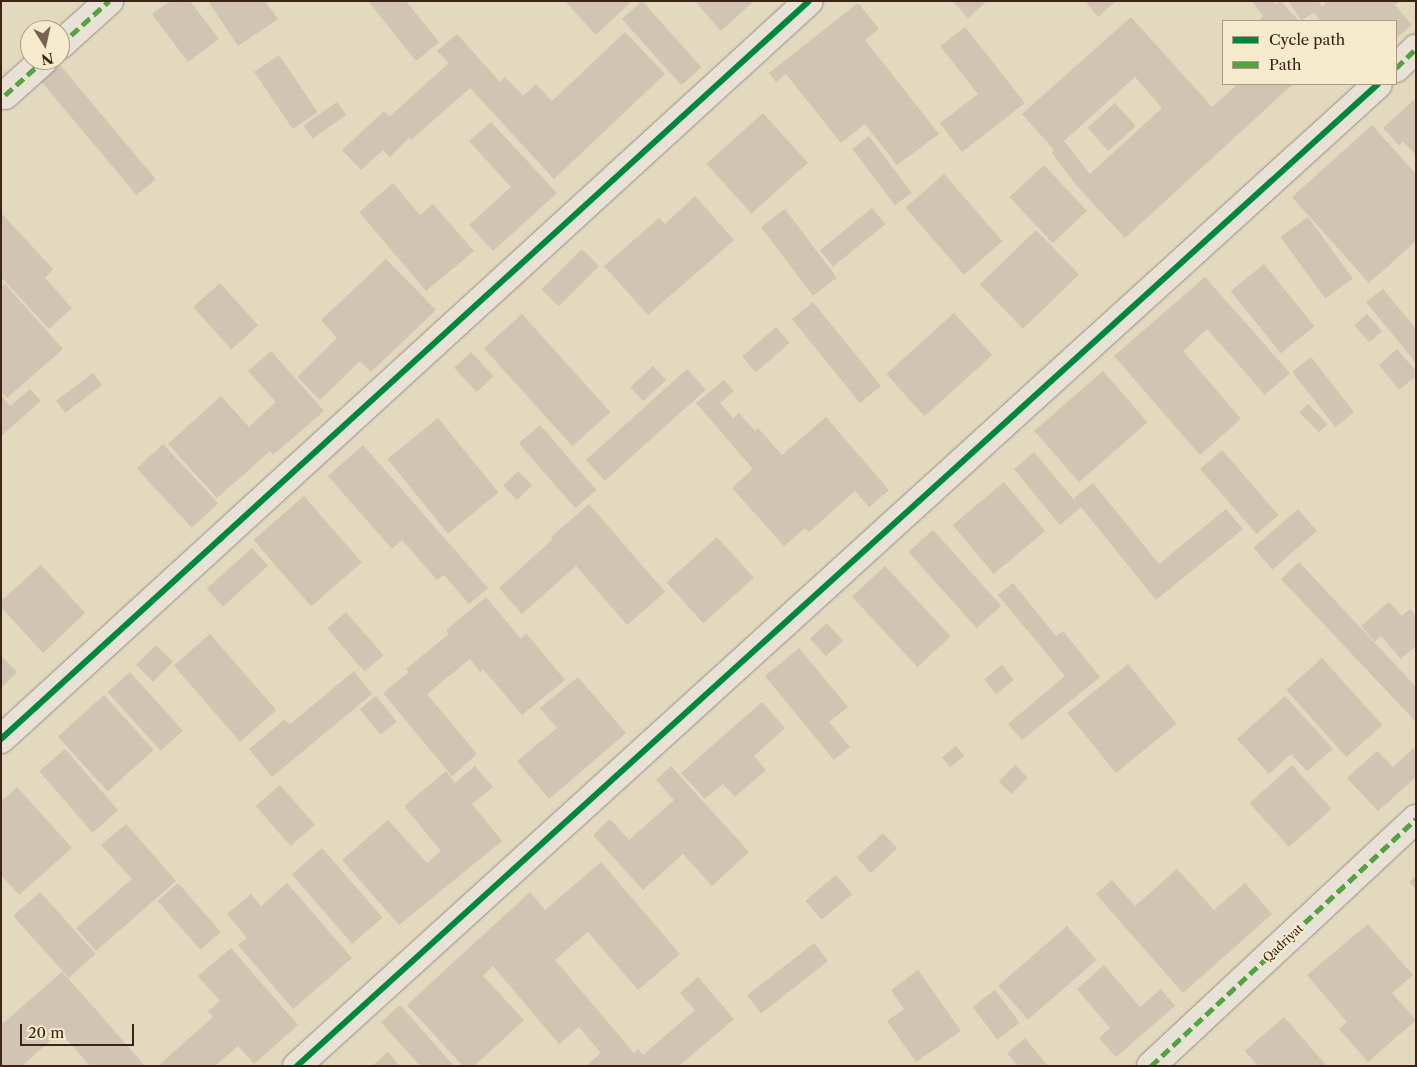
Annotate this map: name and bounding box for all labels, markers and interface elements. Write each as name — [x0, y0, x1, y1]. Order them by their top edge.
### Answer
north arrow — [20, 20, 70, 70]
legend — [1222, 20, 1397, 85]
text: Cycle path — [1269, 30, 1345, 49]
text: N — [40, 49, 55, 69]
text: Path — [1269, 55, 1301, 74]
street label: Qadriyat — [1260, 921, 1306, 965]
scale bar — [22, 1014, 136, 1046]
text: 20 m — [28, 1023, 64, 1042]

